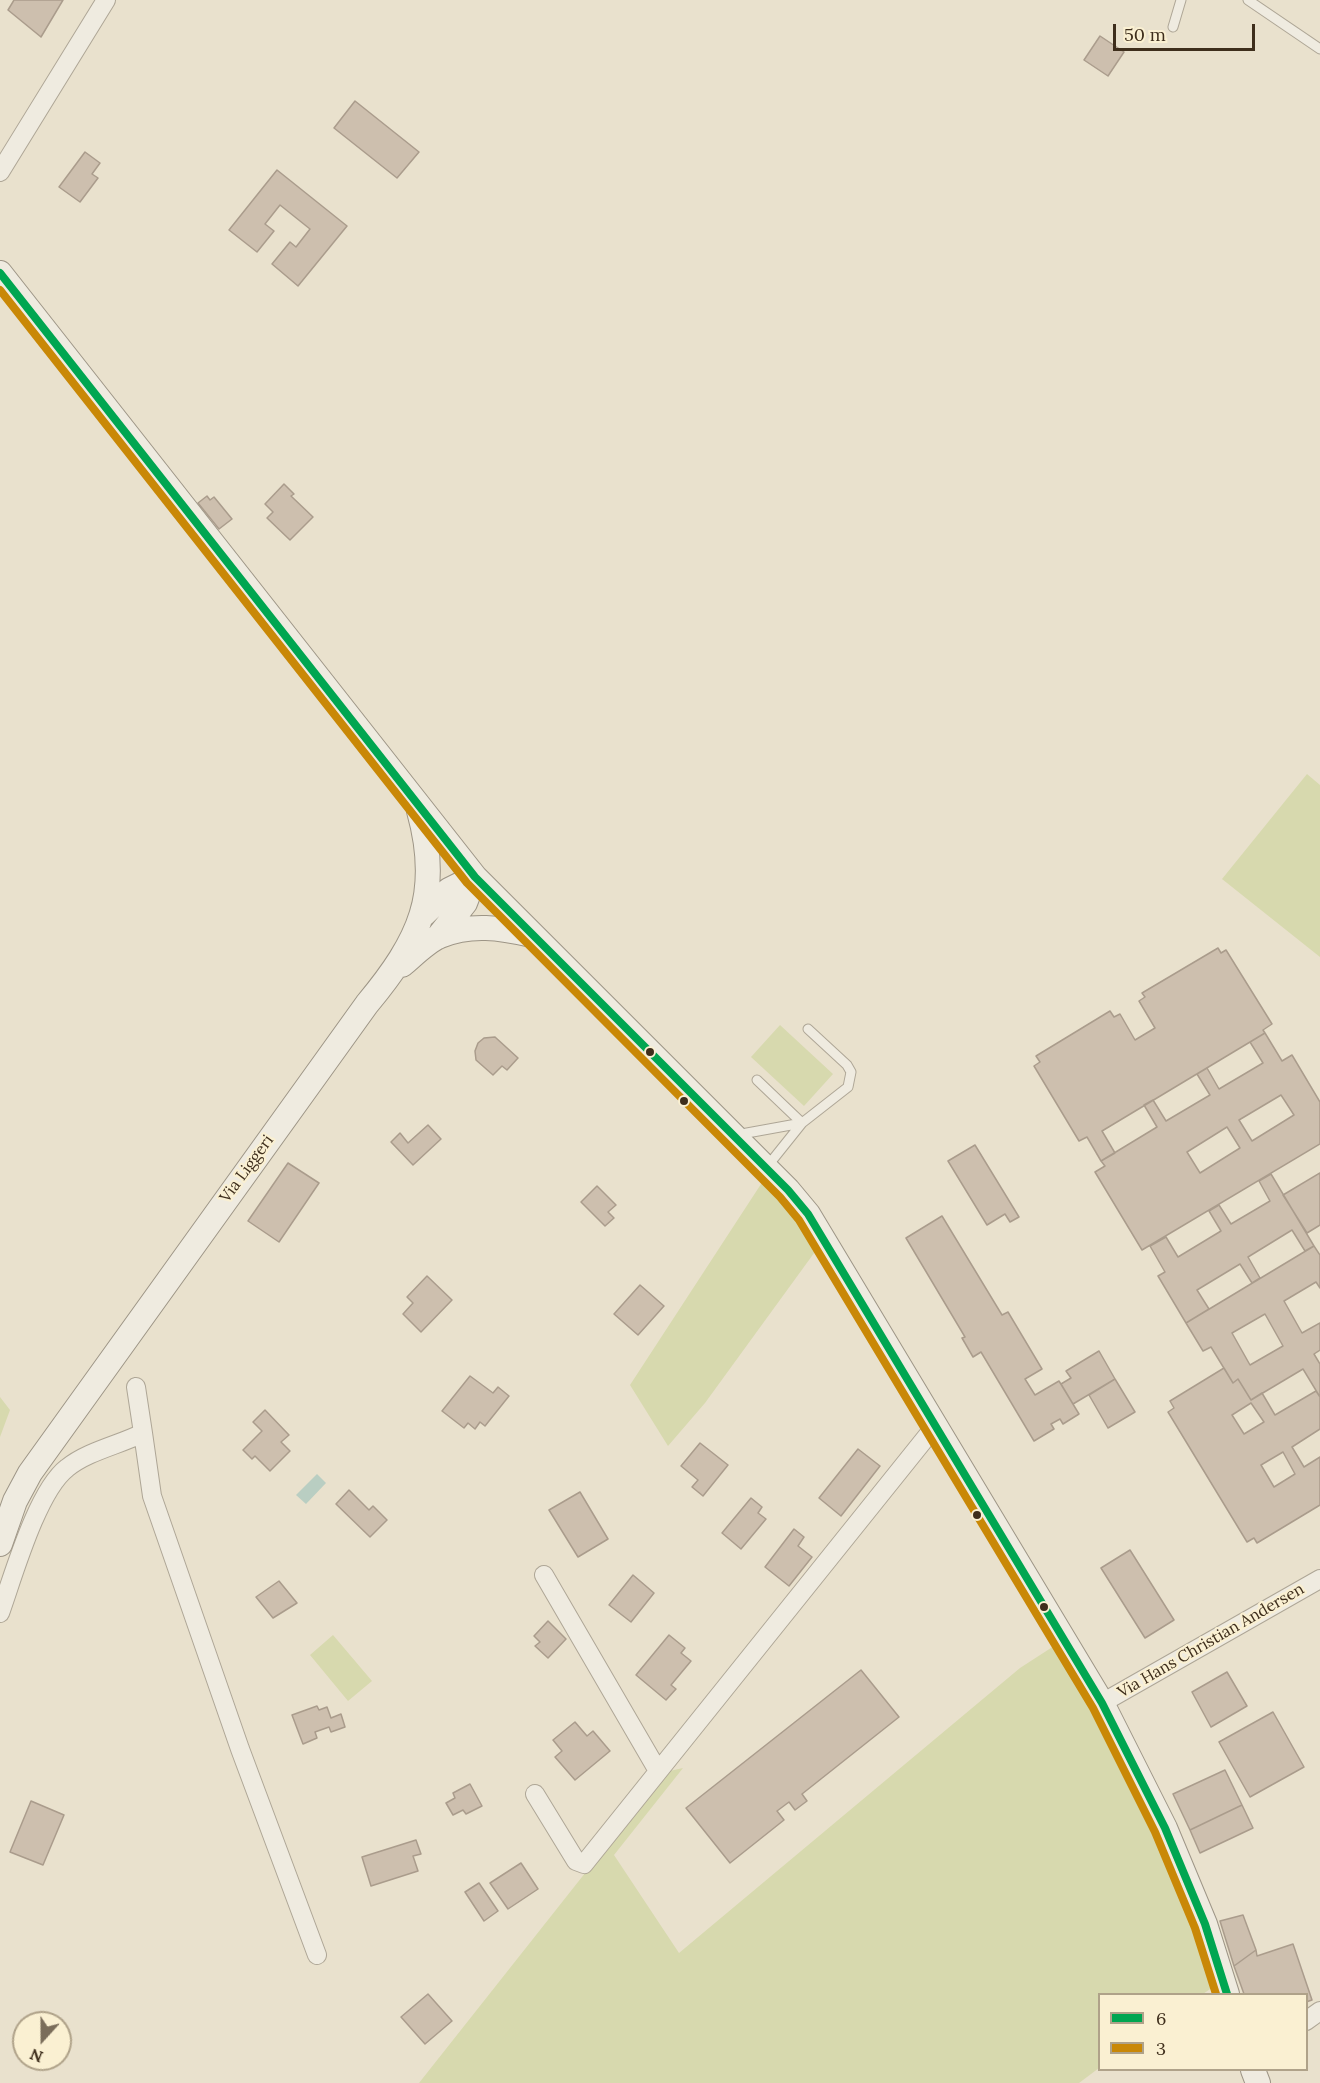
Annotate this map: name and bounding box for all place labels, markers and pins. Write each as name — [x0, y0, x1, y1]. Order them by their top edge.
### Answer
unlabelled marker — [644, 1046, 656, 1058]
unlabelled marker — [678, 1095, 690, 1107]
unlabelled marker — [971, 1509, 983, 1521]
unlabelled marker — [1038, 1601, 1050, 1613]

